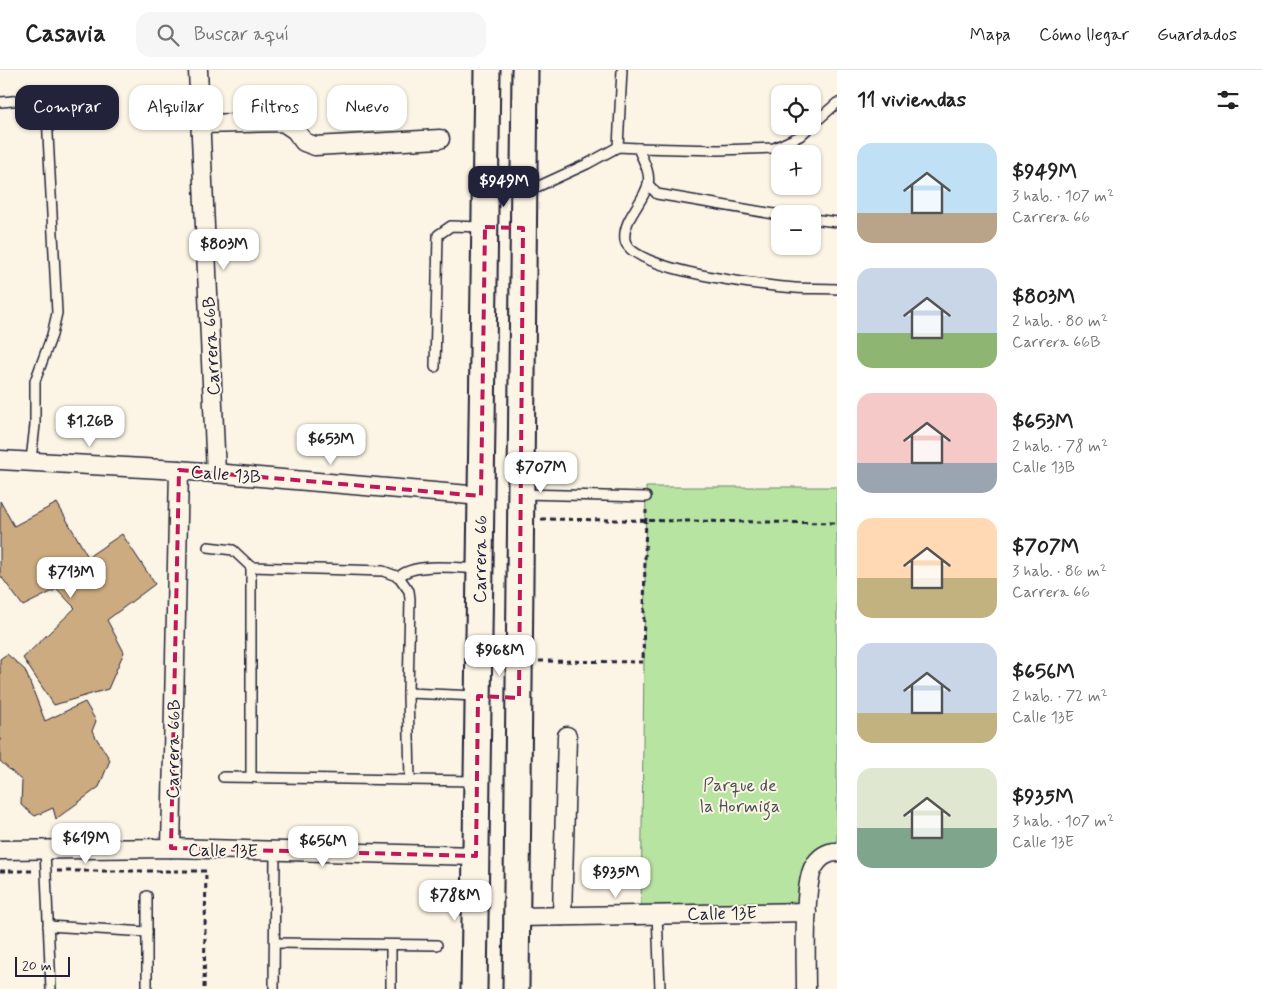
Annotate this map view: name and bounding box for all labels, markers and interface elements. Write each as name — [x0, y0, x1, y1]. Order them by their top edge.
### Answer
search box — [136, 12, 486, 57]
text: Casavia — [25, 19, 106, 50]
icon: search — [154, 21, 182, 49]
text: Buscar aquí — [194, 22, 289, 47]
text: Mapa — [970, 23, 1011, 47]
text: Cómo llegar — [1039, 23, 1129, 47]
text: Guardados — [1157, 23, 1237, 47]
chip: Comprar — [15, 85, 119, 130]
chip: Alquilar — [129, 85, 223, 130]
chip: Filtros — [233, 85, 317, 130]
chip: Nuevo — [327, 85, 407, 130]
map controls — [771, 85, 821, 255]
button: locate — [771, 85, 821, 135]
text: 11 viviendas — [857, 86, 966, 114]
icon: filters — [1214, 86, 1242, 114]
button: + — [771, 145, 821, 195]
text: $949M — [1012, 158, 1077, 186]
icon: home — [897, 163, 957, 223]
pin: $949M — [469, 166, 539, 208]
text: $949M — [479, 171, 529, 192]
text: 3 hab. · 107 m² — [1012, 186, 1114, 207]
button: − — [771, 205, 821, 255]
text: Carrera 66 — [1012, 207, 1090, 228]
pin: $803M — [189, 228, 259, 271]
text: $803M — [200, 234, 248, 255]
text: $803M — [1012, 283, 1075, 311]
icon: home — [897, 288, 957, 348]
street label: Carrera 66B — [197, 296, 227, 396]
text: 2 hab. · 80 m² — [1012, 311, 1108, 332]
text: Carrera 66B — [1012, 332, 1100, 353]
pin: $1.26B — [49, 406, 131, 448]
text: $653M — [1012, 408, 1073, 436]
text: $1.26B — [67, 411, 113, 432]
icon: home — [897, 413, 957, 473]
pin: $653M — [296, 424, 366, 466]
text: $653M — [308, 429, 354, 450]
text: 2 hab. · 78 m² — [1012, 436, 1108, 457]
pin: $707M — [506, 452, 576, 494]
text: $707M — [515, 457, 567, 478]
text: Calle 13B — [1012, 457, 1075, 478]
street label: Calle 13B — [190, 460, 262, 490]
street label: Carrera 66 — [468, 515, 494, 603]
text: $707M — [1012, 533, 1079, 561]
icon: home — [897, 538, 957, 598]
pin: $713M — [36, 556, 106, 599]
text: 3 hab. · 86 m² — [1012, 561, 1107, 582]
text: $713M — [48, 562, 94, 583]
text: Carrera 66 — [1012, 582, 1090, 603]
pin: $968M — [465, 634, 535, 677]
text: $968M — [476, 640, 524, 661]
text: $656M — [1012, 658, 1075, 686]
icon: home — [897, 663, 957, 723]
text: 2 hab. · 72 m² — [1012, 686, 1108, 707]
street label: Carrera 66B — [161, 699, 187, 799]
text: Calle 13E — [1012, 707, 1074, 728]
park label: Parque de la Hormiga — [700, 774, 780, 821]
text: $935M — [1012, 783, 1074, 811]
icon: home — [897, 788, 957, 848]
text: 3 hab. · 107 m² — [1012, 811, 1114, 832]
pin: $619M — [51, 822, 121, 865]
pin: $656M — [288, 826, 358, 868]
text: $619M — [63, 828, 109, 849]
text: $656M — [299, 831, 347, 852]
text: Calle 13E — [1012, 832, 1074, 853]
street label: Calle 13E — [188, 838, 258, 864]
pin: $935M — [581, 856, 651, 899]
text: $935M — [593, 862, 639, 883]
pin: $788M — [420, 880, 490, 922]
text: $788M — [430, 885, 480, 906]
street label: Calle 13E — [687, 901, 757, 927]
scale bar — [15, 954, 70, 977]
text: 20 m — [22, 957, 52, 975]

